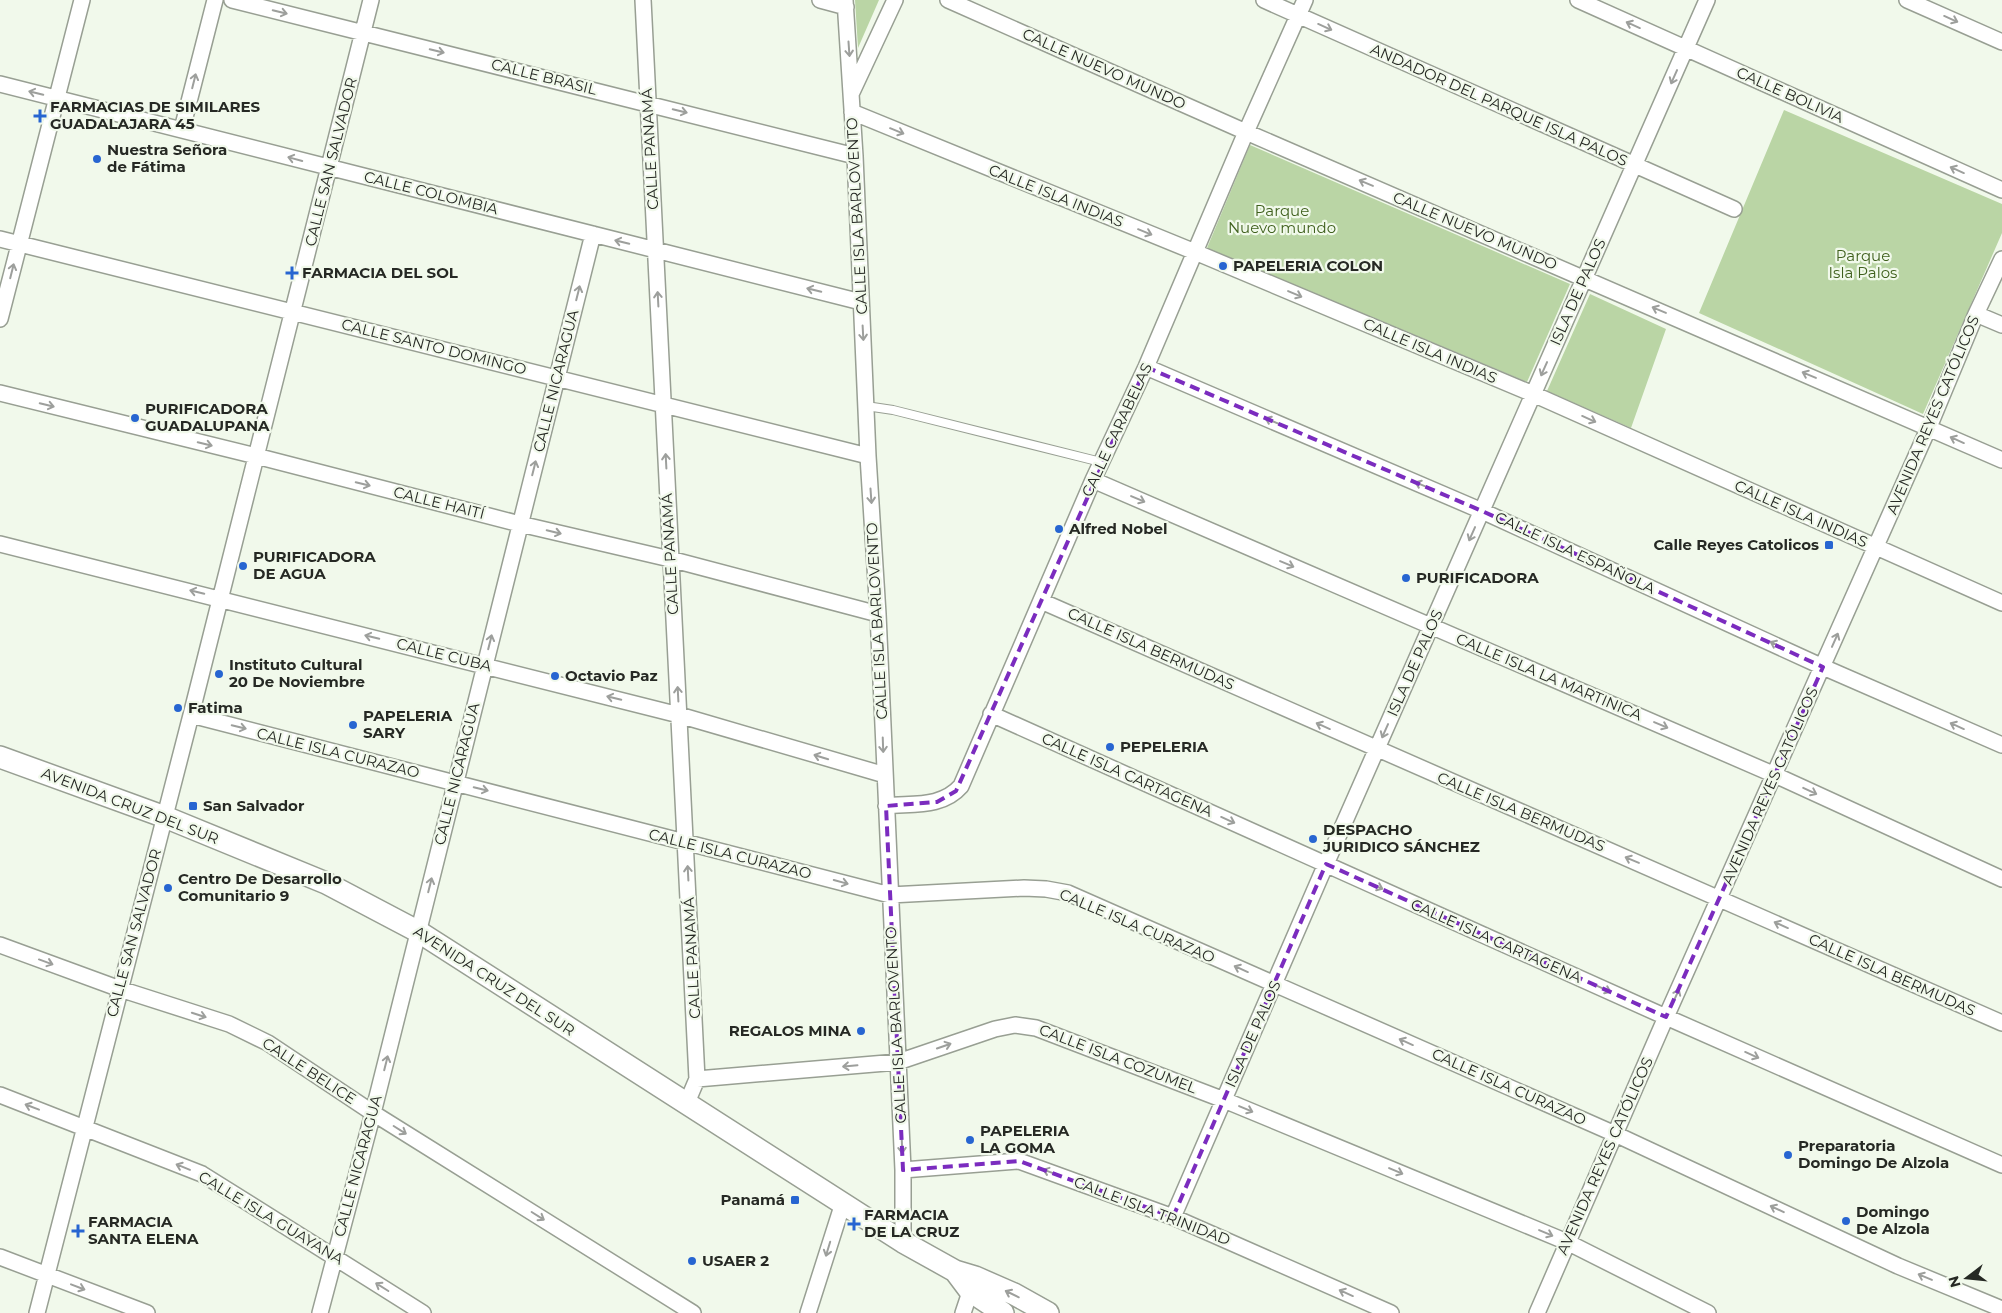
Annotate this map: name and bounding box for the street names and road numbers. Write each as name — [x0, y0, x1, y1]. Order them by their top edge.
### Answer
street label: CALLE NUEVO MUNDO — [1020, 24, 1189, 113]
street label: ANDADOR DEL PARQUE ISLA PALOS — [1368, 39, 1631, 170]
street label: CALLE BRASIL — [489, 54, 599, 99]
street label: CALLE BOLIVIA — [1734, 62, 1847, 127]
street label: CALLE SAN SALVADOR — [300, 75, 361, 248]
street label: CALLE PANAMÁ — [637, 88, 662, 210]
street label: CALLE ISLA BARLOVENTO — [842, 117, 871, 315]
street label: CALLE ISLA INDIAS — [986, 160, 1126, 231]
street label: CALLE COLOMBIA — [362, 167, 500, 218]
street label: CALLE NUEVO MUNDO — [1390, 187, 1560, 274]
street label: ISLA DE PALOS — [1545, 235, 1610, 348]
street label: CALLE NICARAGUA — [529, 307, 582, 454]
street label: AVENIDA REYES CATÓLICOS — [1882, 312, 1983, 517]
street label: CALLE SANTO DOMINGO — [340, 314, 529, 379]
street label: CALLE ISLA INDIAS — [1360, 314, 1500, 387]
street label: CALLE CARABELAS — [1077, 360, 1156, 500]
street label: CALLE ISLA INDIAS — [1732, 476, 1871, 551]
street label: CALLE HAITÍ — [392, 482, 487, 523]
street label: CALLE PANAMÁ — [657, 493, 682, 615]
street label: CALLE ISLA ESPAÑOLA — [1492, 507, 1659, 598]
street label: CALLE ISLA BARLOVENTO — [862, 522, 891, 720]
street label: CALLE ISLA BERMUDAS — [1065, 603, 1238, 694]
street label: ISLA DE PALOS — [1382, 606, 1447, 719]
street label: CALLE ISLA LA MARTINICA — [1453, 629, 1645, 725]
street label: CALLE CUBA — [395, 634, 494, 676]
street label: AVENIDA REYES CATÓLICOS — [1717, 684, 1822, 888]
street label: CALLE NICARAGUA — [430, 700, 483, 847]
street label: CALLE ISLA CURAZAO — [255, 723, 421, 782]
street label: CALLE ISLA CARTAGENA — [1039, 728, 1216, 821]
street label: AVENIDA CRUZ DEL SUR — [39, 763, 222, 848]
street label: CALLE ISLA BERMUDAS — [1434, 768, 1608, 856]
street label: CALLE ISLA CURAZAO — [647, 824, 813, 883]
street label: CALLE SAN SALVADOR — [102, 847, 165, 1019]
street label: CALLE ISLA CURAZAO — [1057, 884, 1218, 967]
street label: CALLE ISLA CARTAGENA — [1408, 894, 1585, 987]
street label: CALLE PANAMÁ — [679, 897, 704, 1019]
street label: AVENIDA CRUZ DEL SUR — [410, 921, 579, 1040]
street label: CALLE ISLA BARLOVENTO — [881, 926, 910, 1124]
street label: CALLE ISLA BERMUDAS — [1806, 929, 1979, 1020]
street label: ISLA DE PALOS — [1220, 977, 1285, 1090]
street label: CALLE ISLA COZUMEL — [1037, 1020, 1200, 1097]
street label: CALLE BELICE — [259, 1033, 360, 1108]
street label: CALLE ISLA CURAZAO — [1429, 1044, 1589, 1129]
street label: AVENIDA REYES CATÓLICOS — [1552, 1054, 1657, 1258]
street label: CALLE NICARAGUA — [329, 1093, 386, 1239]
street label: CALLE ISLA GUAYANA — [195, 1167, 347, 1269]
street label: CALLE ISLA TRINIDAD — [1071, 1172, 1233, 1249]

